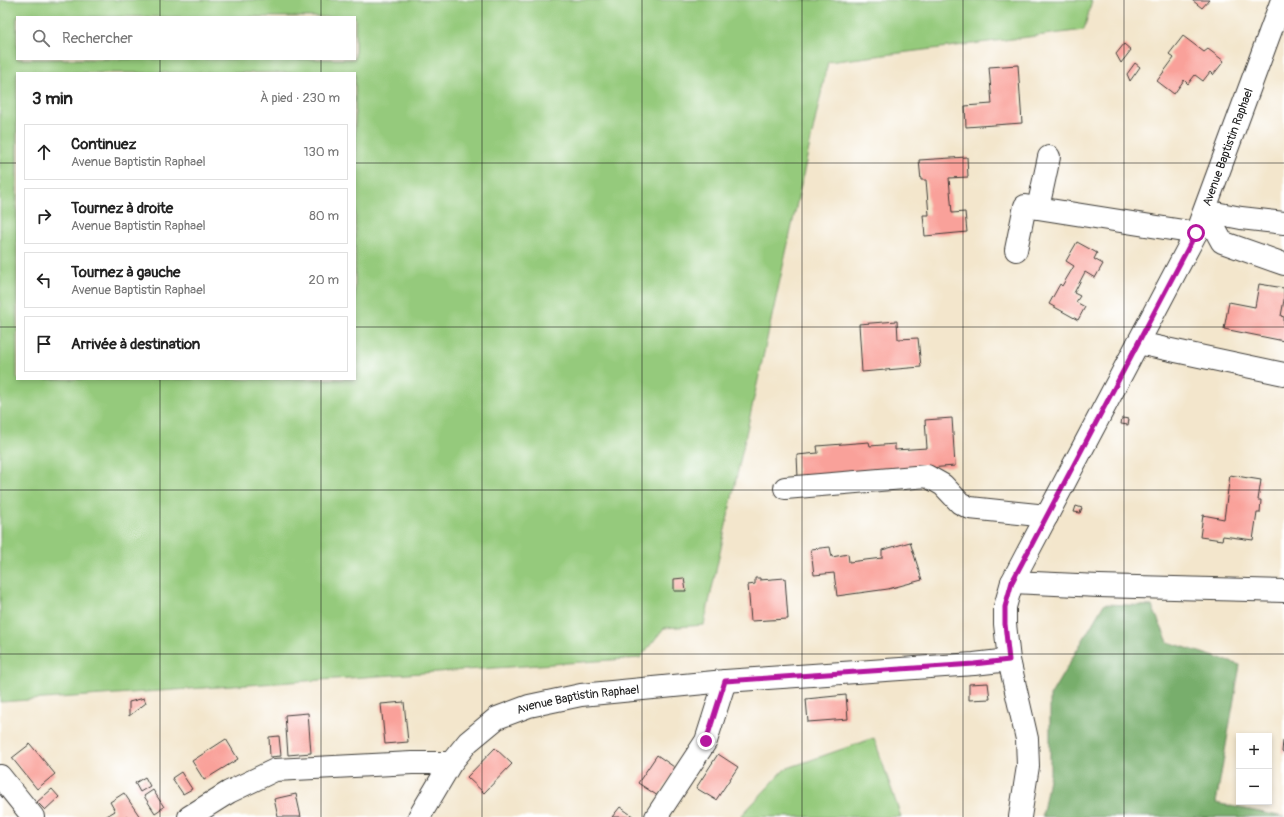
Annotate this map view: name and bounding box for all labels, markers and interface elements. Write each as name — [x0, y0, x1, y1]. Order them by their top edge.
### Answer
search box — [16, 16, 356, 60]
icon: search — [30, 27, 52, 49]
text: Rechercher — [62, 29, 133, 48]
street label: Avenue Baptistin Raphael — [1200, 86, 1257, 208]
text: 3 min — [32, 88, 73, 109]
text: À pied · 230 m — [260, 90, 340, 106]
text: Continuez — [71, 135, 136, 154]
icon: ahead — [33, 141, 55, 163]
text: 130 m — [303, 144, 339, 160]
text: Avenue Baptistin Raphael — [71, 154, 206, 170]
text: Tournez à droite — [71, 199, 173, 218]
icon: right — [33, 205, 55, 227]
text: 80 m — [309, 208, 339, 224]
text: Avenue Baptistin Raphael — [71, 218, 206, 234]
route start — [1187, 224, 1205, 242]
text: Tournez à gauche — [71, 263, 181, 282]
icon: left — [33, 269, 55, 291]
text: 20 m — [308, 272, 339, 288]
text: Avenue Baptistin Raphael — [71, 282, 206, 298]
icon: arrive — [33, 333, 55, 355]
text: Arrivée à destination — [71, 335, 200, 354]
street label: Avenue Baptistin Raphael — [515, 682, 640, 718]
route end — [697, 732, 715, 750]
map controls — [1236, 733, 1272, 805]
button: + — [1236, 733, 1272, 769]
button: − — [1236, 769, 1272, 805]

